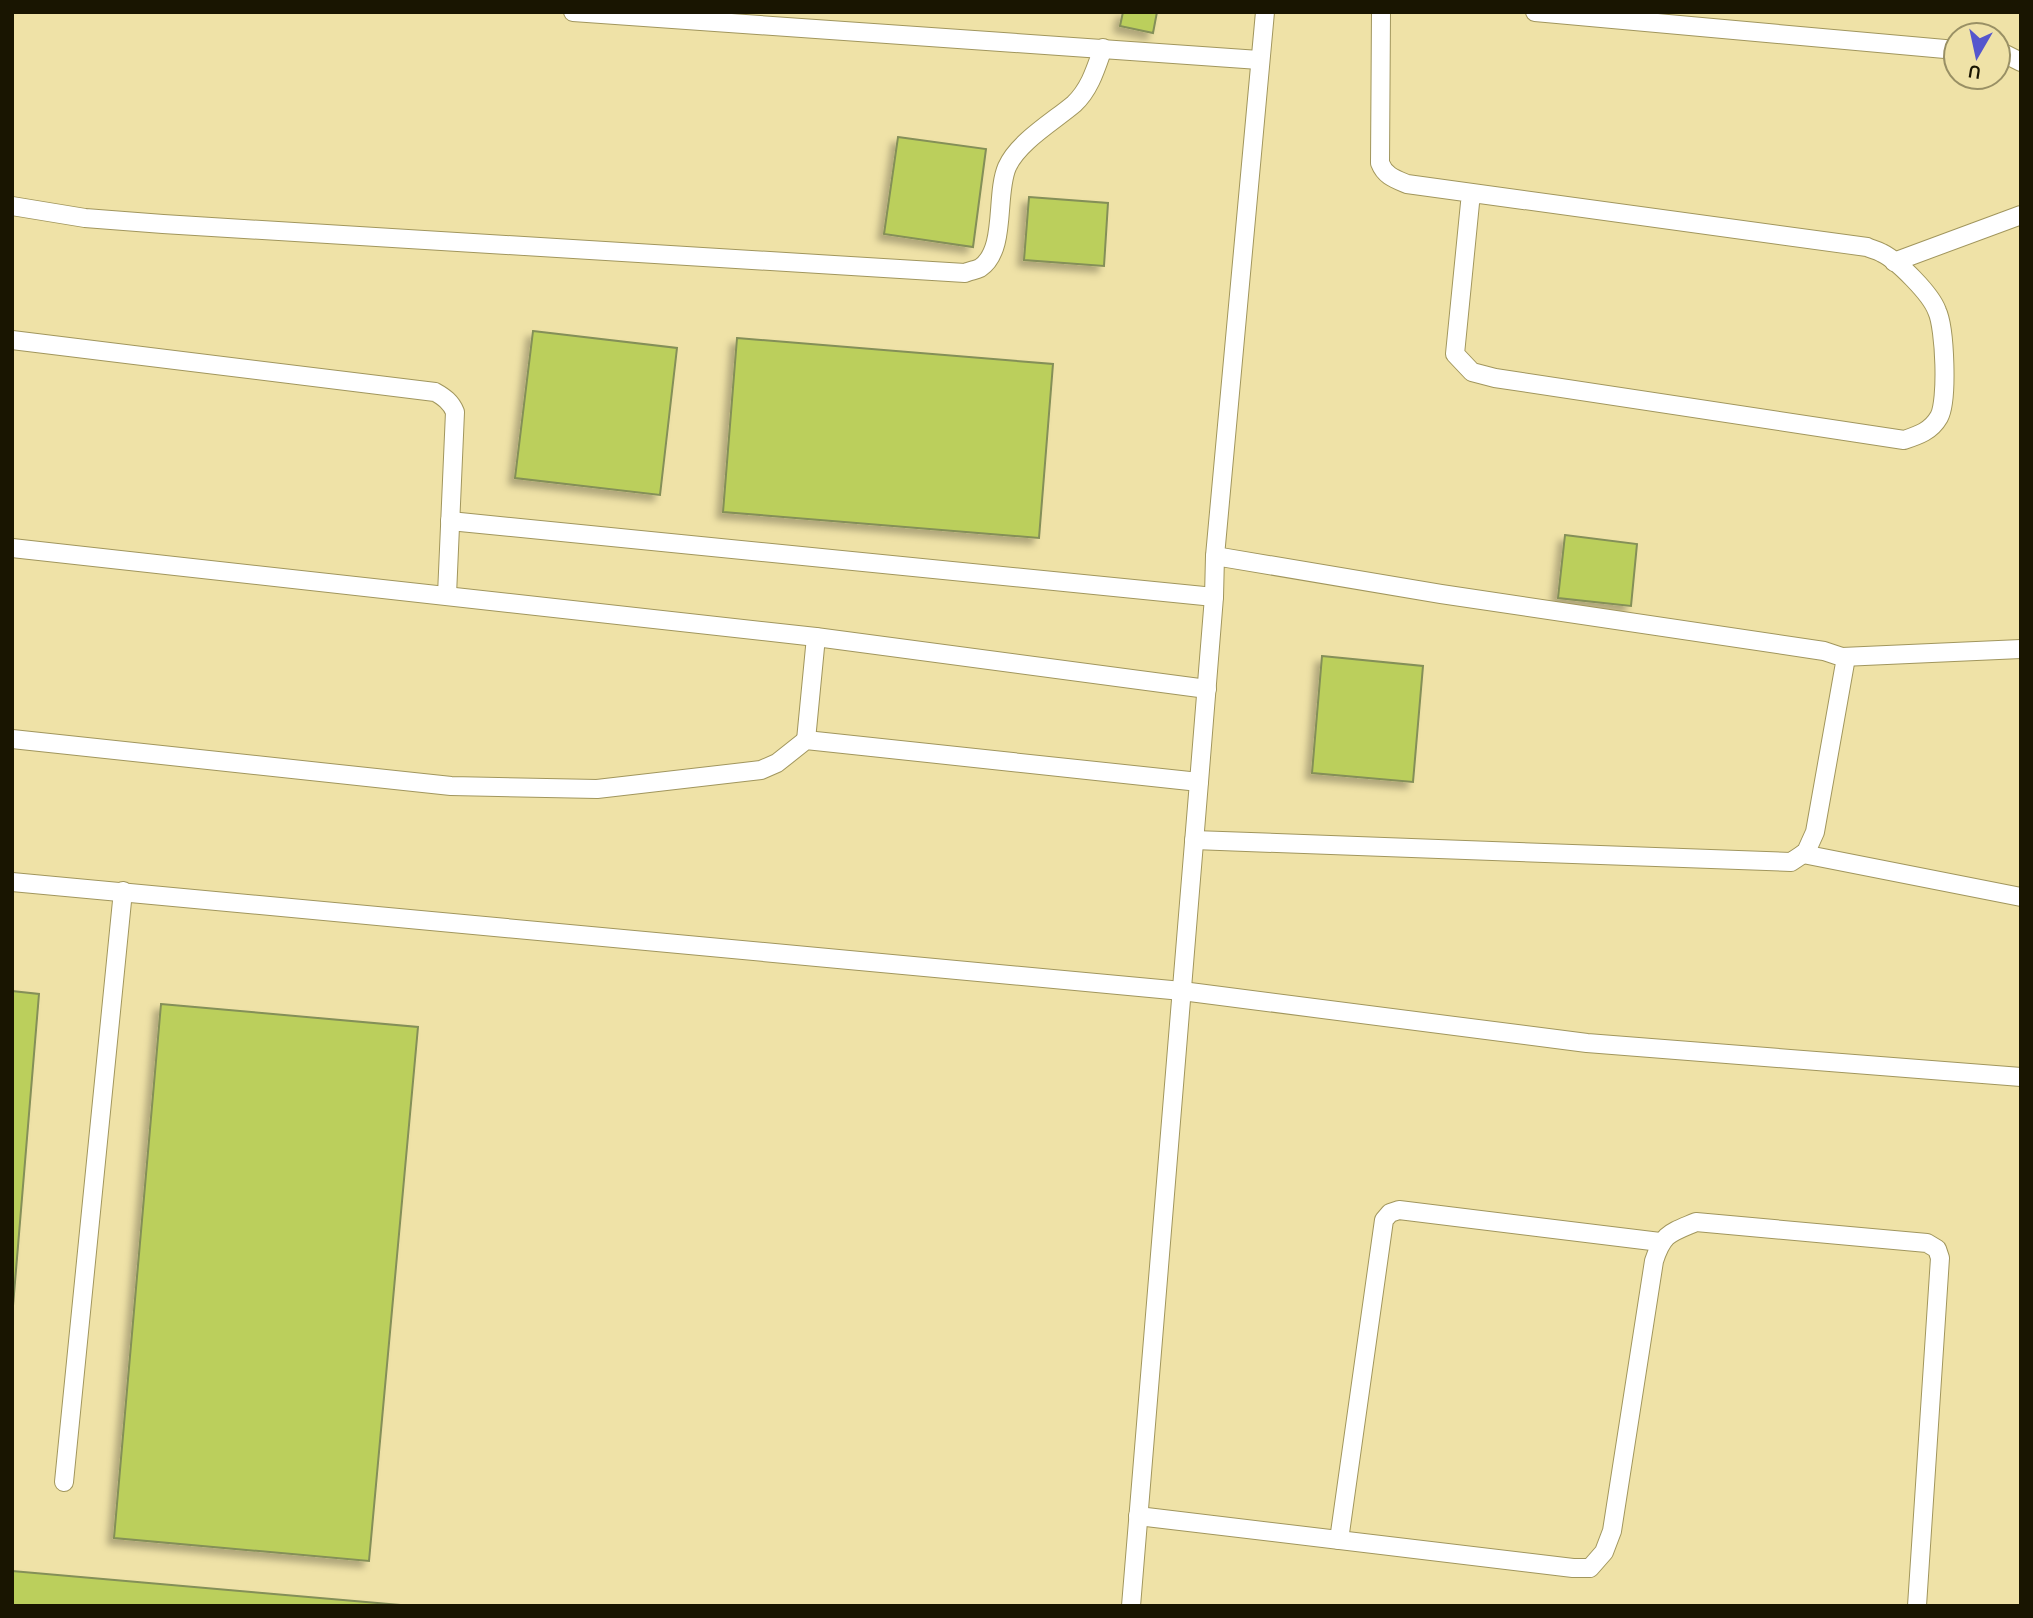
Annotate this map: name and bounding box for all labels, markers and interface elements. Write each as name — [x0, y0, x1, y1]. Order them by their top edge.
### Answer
north arrow — [1942, 21, 2012, 91]
text: U — [1966, 60, 1983, 84]

